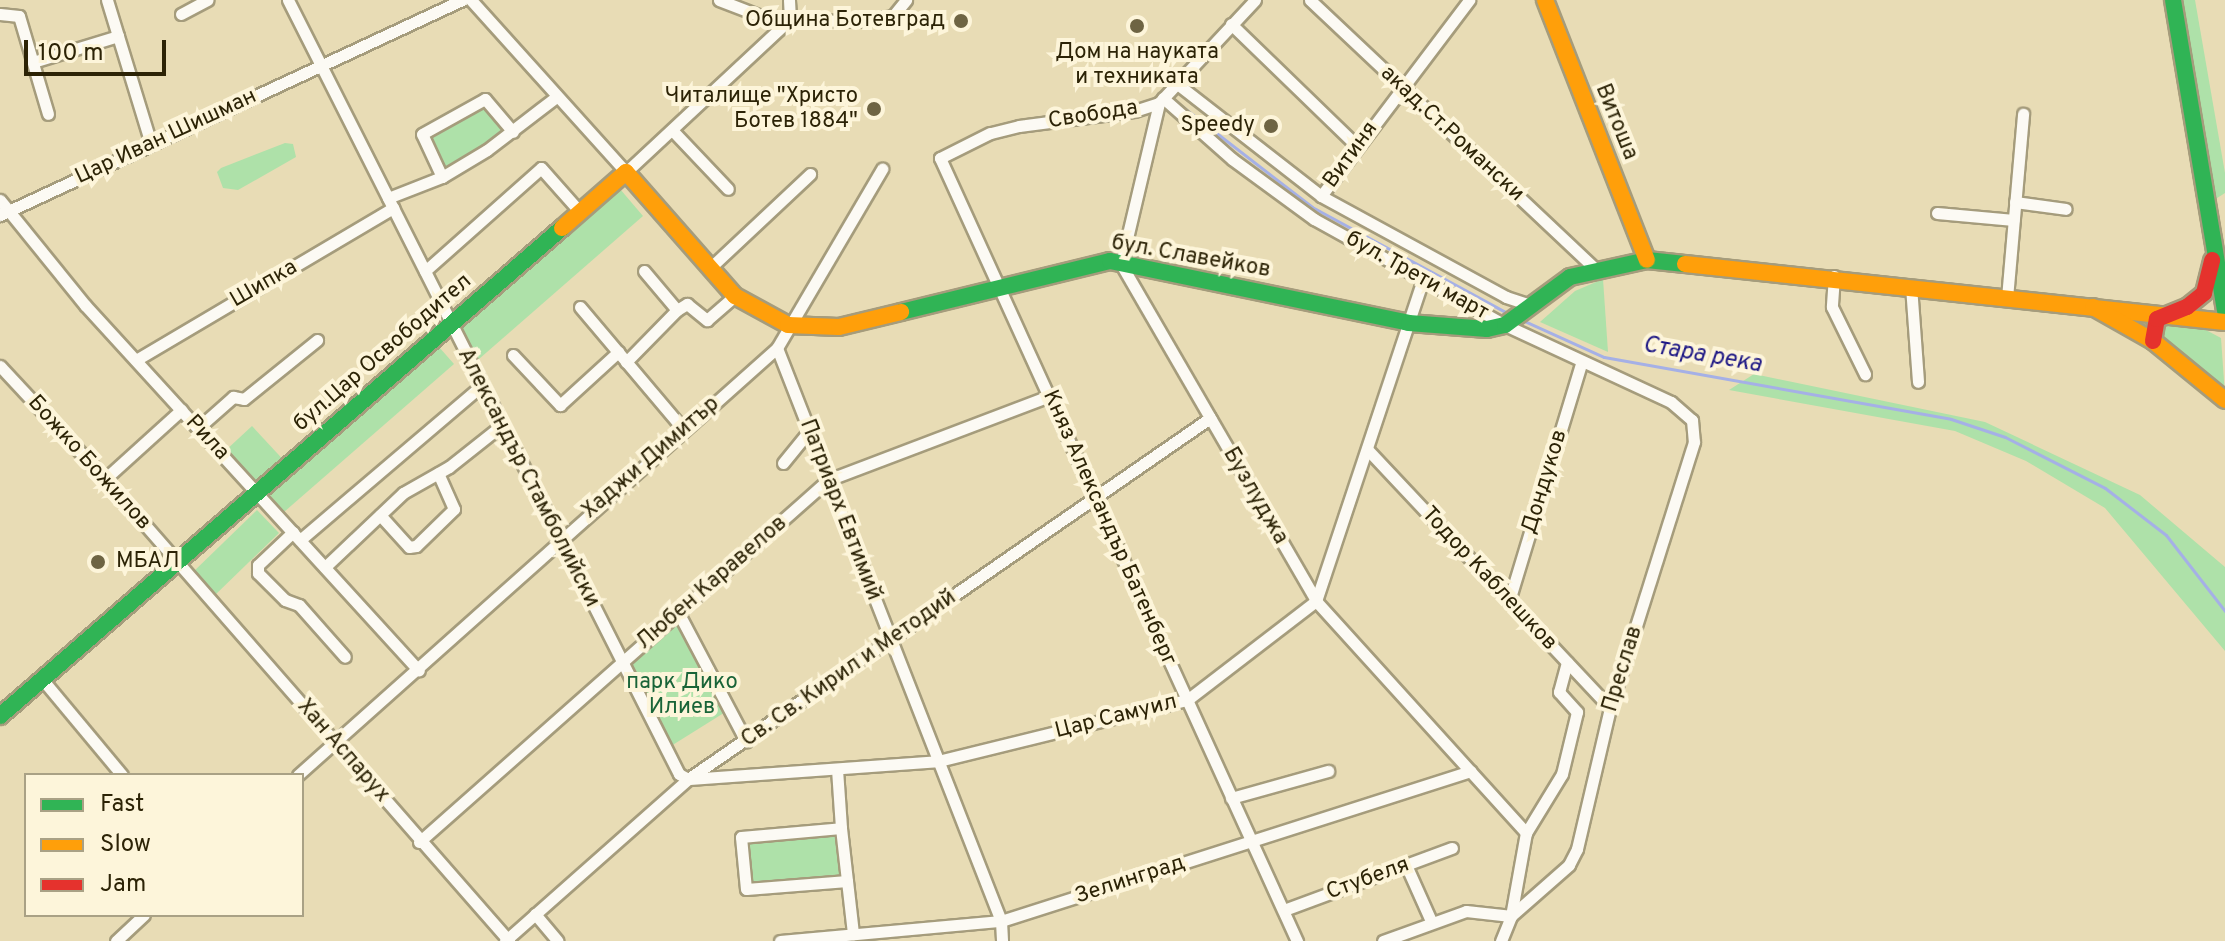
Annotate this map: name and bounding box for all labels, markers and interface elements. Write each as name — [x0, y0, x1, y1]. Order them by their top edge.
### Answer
place label: Община Ботевград — [745, 8, 945, 34]
marker: Община Ботевград — [952, 12, 970, 30]
marker: Дом на науката и техниката — [1128, 17, 1146, 35]
scale bar — [28, 24, 170, 74]
text: 100 m — [38, 39, 104, 69]
place label: Дом на науката и техниката — [1055, 39, 1219, 90]
street label: акад.Ст.Романски — [1375, 60, 1529, 208]
street label: Витоша — [1589, 80, 1643, 164]
street label: Цар Иван Шишман — [71, 83, 261, 191]
place label: Читалище "Христо Ботев 1884" — [665, 83, 858, 134]
street label: Свобода — [1046, 95, 1140, 135]
marker: Читалище "Христо Ботев 1884" — [865, 100, 883, 118]
place label: Speedy — [1181, 113, 1255, 139]
marker: Speedy — [1262, 117, 1280, 135]
street label: Витиня — [1318, 117, 1384, 193]
street label: бул. Трети март — [1341, 226, 1493, 326]
street label: бул. Славейков — [1109, 230, 1273, 284]
street label: Шипка — [226, 254, 302, 314]
street label: бул.Цар Освободител — [289, 269, 477, 437]
water label: Стара река — [1640, 331, 1764, 381]
street label: Александър Стамболийски — [451, 344, 605, 612]
street label: Княз Александър Батенберг — [1036, 386, 1182, 670]
street label: Божко Божилов — [22, 390, 156, 536]
street label: Хаджи Димитър — [577, 391, 725, 525]
street label: Рила — [180, 410, 234, 466]
street label: Патриарх Евтимий — [793, 416, 887, 604]
street label: Дондуков — [1517, 427, 1573, 537]
street label: Бузлуджа — [1217, 443, 1293, 549]
street label: Тодор Каблешков — [1416, 502, 1562, 656]
street label: Любен Каравелов — [631, 510, 793, 656]
place label: МБАЛ — [116, 549, 179, 575]
marker: МБАЛ — [87, 551, 109, 573]
street label: Св. Св. Кирил и Методий — [736, 585, 962, 753]
street label: Преслав — [1597, 623, 1649, 715]
park label: парк Дико Илиев — [626, 669, 738, 720]
street label: Цар Самуил — [1052, 689, 1180, 745]
street label: Хан Аспарух — [291, 694, 395, 808]
legend — [24, 773, 304, 917]
text: Fast — [100, 790, 144, 820]
text: Slow — [100, 830, 151, 860]
street label: Зелинград — [1072, 850, 1188, 910]
street label: Стубеля — [1323, 852, 1413, 906]
text: Jam — [100, 870, 146, 900]

